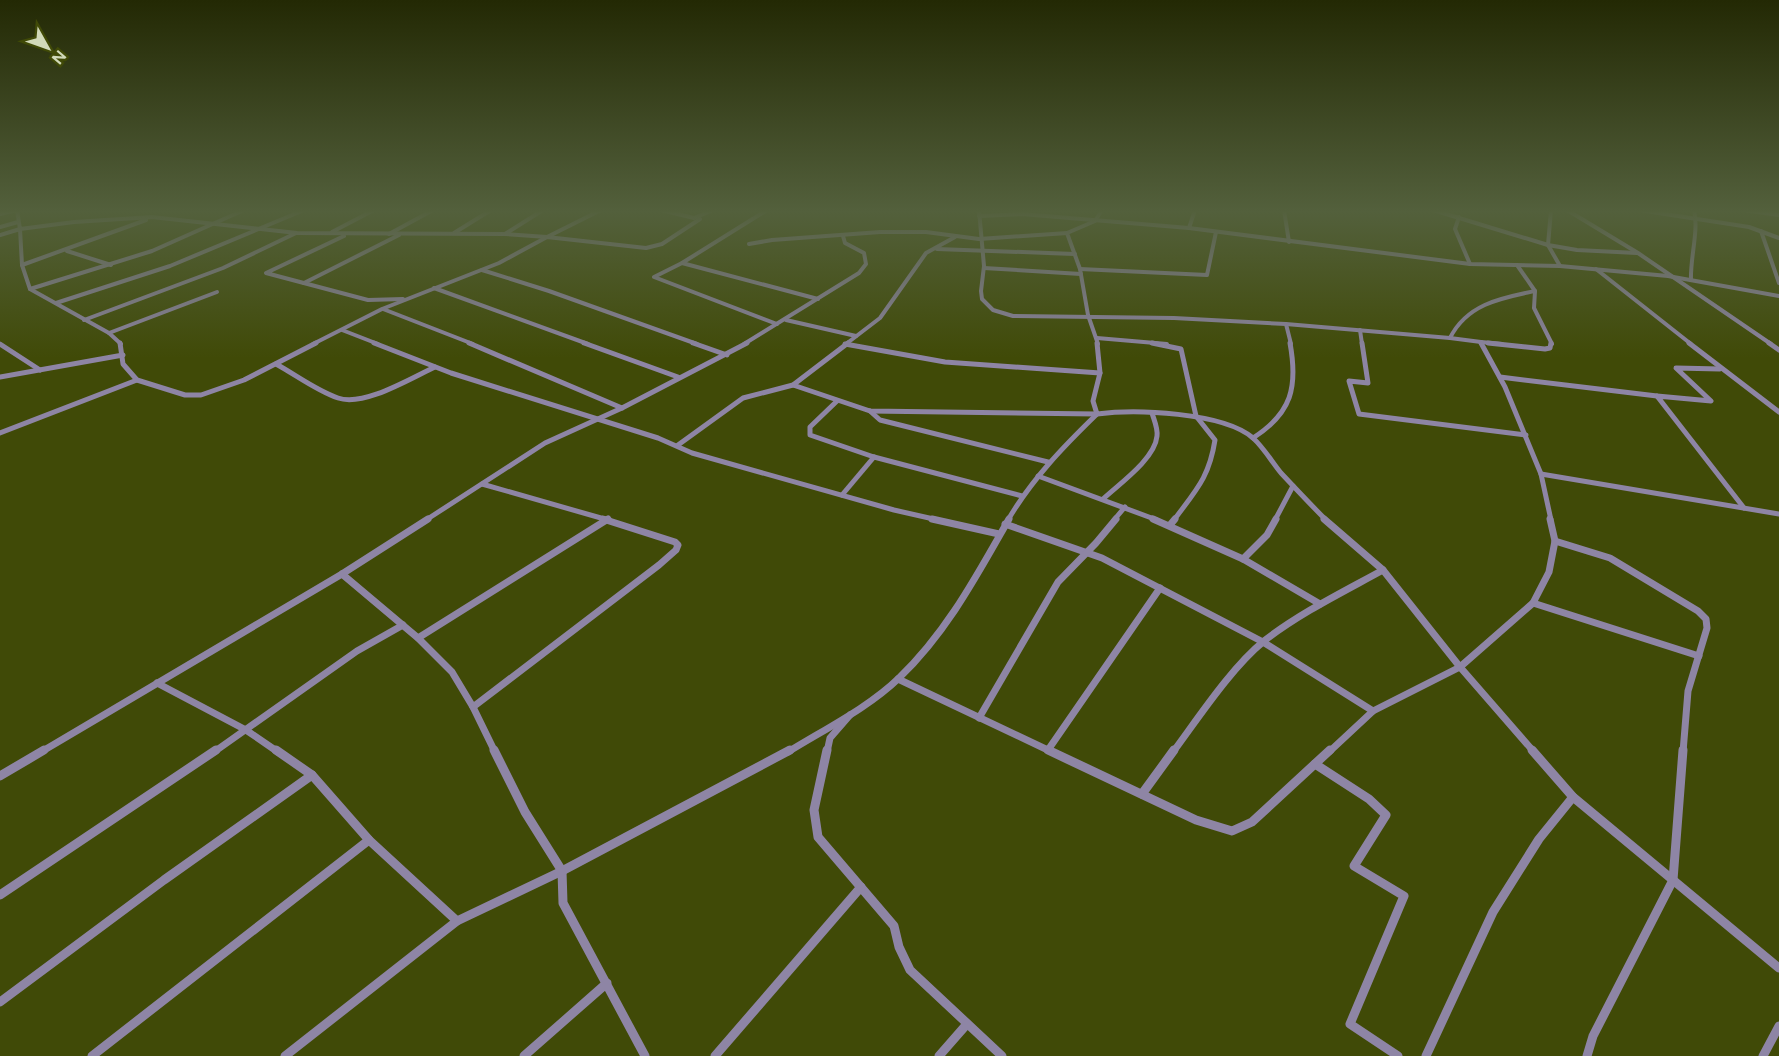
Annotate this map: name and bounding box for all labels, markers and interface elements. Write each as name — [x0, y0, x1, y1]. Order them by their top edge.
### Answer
north arrow — [18, 18, 78, 78]
text: N — [48, 46, 70, 68]

